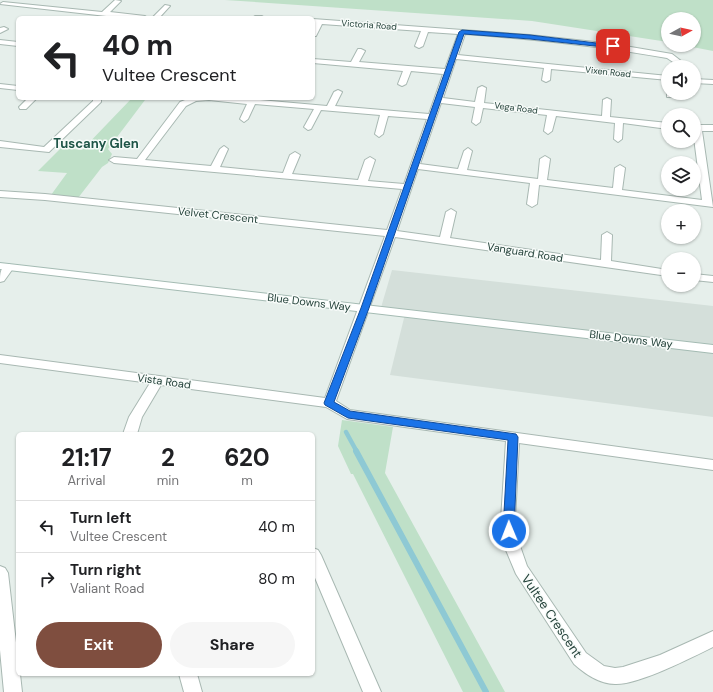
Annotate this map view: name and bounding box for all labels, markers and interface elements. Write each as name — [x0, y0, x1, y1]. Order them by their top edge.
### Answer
north arrow — [661, 12, 701, 52]
map controls — [661, 12, 701, 292]
street label: Victoria Road — [341, 17, 398, 33]
text: 40 m — [102, 27, 173, 64]
pin — [596, 29, 630, 63]
icon: left — [36, 32, 88, 84]
icon: arrive — [602, 35, 624, 57]
button: sound — [661, 60, 701, 100]
text: Vultee Crescent — [102, 63, 237, 87]
street label: Vixen Road — [584, 64, 632, 80]
street label: Vega Road — [494, 99, 539, 117]
button: search — [661, 108, 701, 148]
district label: Tuscany Glen — [53, 135, 139, 152]
button: layers — [661, 156, 701, 196]
street label: Velvet Crescent — [177, 204, 259, 226]
button: + — [661, 204, 701, 244]
street label: Vanguard Road — [486, 239, 564, 265]
button: − — [661, 252, 701, 292]
street label: Blue Downs Way — [267, 290, 351, 314]
street label: Blue Downs Way — [589, 327, 673, 351]
street label: Vista Road — [136, 370, 192, 392]
text: 21:17 — [61, 442, 112, 473]
text: 2 — [161, 442, 175, 473]
text: 620 — [224, 442, 270, 473]
text: Arrival — [67, 472, 105, 489]
text: min — [157, 472, 179, 489]
text: m — [241, 472, 253, 489]
text: Turn left — [70, 508, 131, 528]
position arrow — [488, 510, 530, 552]
icon: left — [36, 516, 58, 538]
text: 40 m — [258, 517, 295, 537]
text: Vultee Crescent — [70, 528, 167, 545]
text: Turn right — [70, 560, 141, 580]
icon: right — [36, 568, 58, 590]
text: 80 m — [258, 569, 295, 589]
street label: Vultee Crescent — [518, 571, 586, 661]
text: Valiant Road — [70, 580, 144, 597]
button: Exit — [36, 622, 162, 668]
button: Share — [170, 622, 295, 668]

